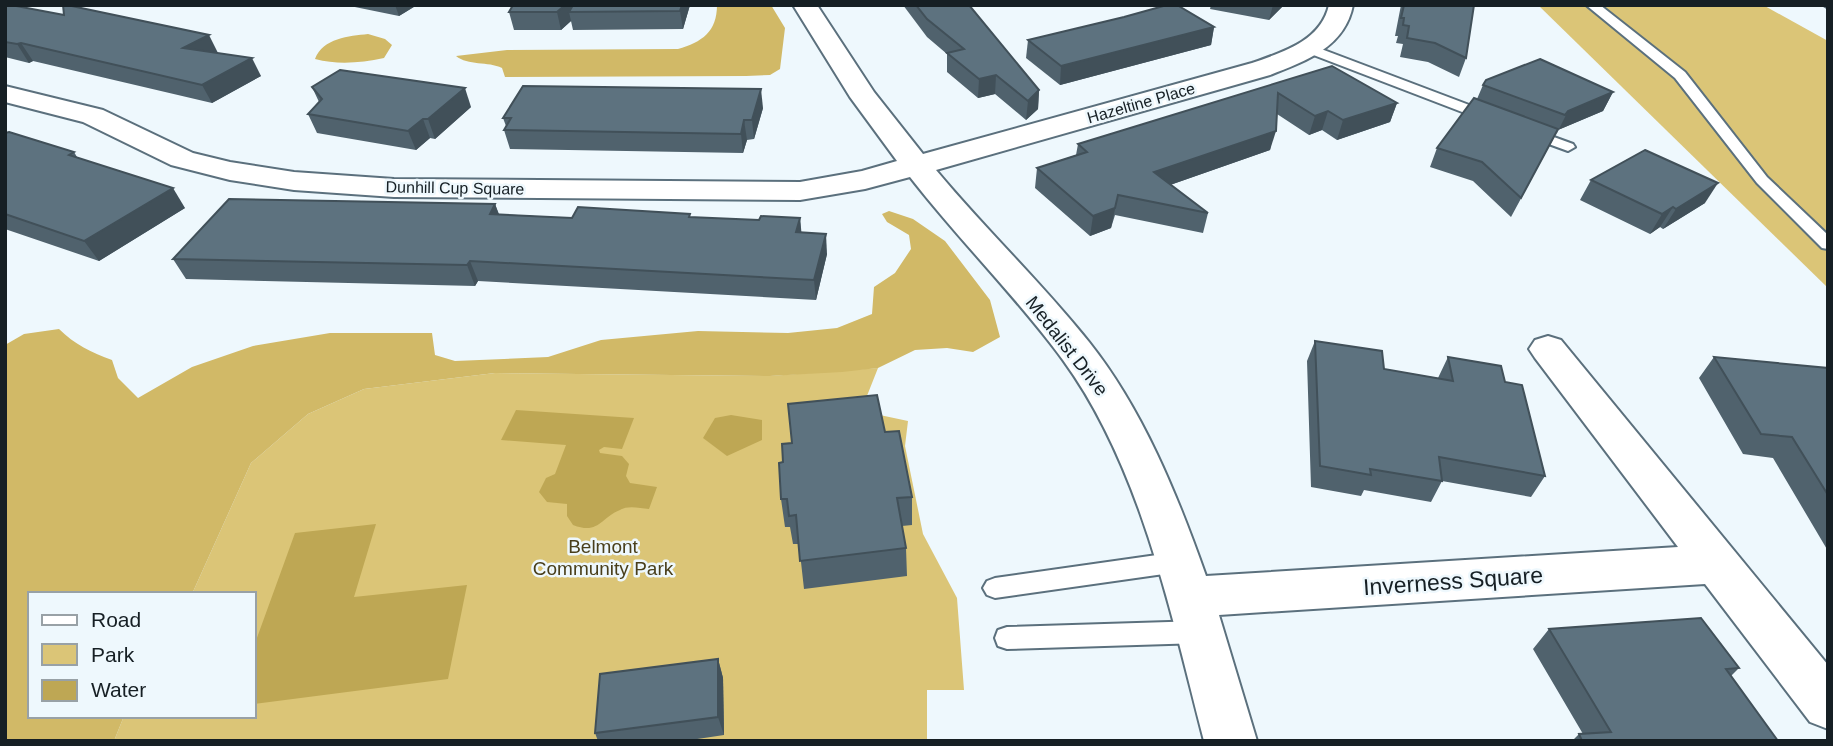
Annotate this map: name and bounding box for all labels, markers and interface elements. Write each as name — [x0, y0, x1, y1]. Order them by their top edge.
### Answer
street label: Hazeltine Place — [1085, 79, 1197, 126]
street label: Dunhill Cup Square — [385, 178, 525, 198]
street label: Medalist Drive — [1022, 292, 1112, 400]
park label: Belmont Community Park — [533, 536, 674, 579]
street label: Inverness Square — [1362, 562, 1544, 600]
legend — [28, 592, 256, 718]
text: Road — [91, 608, 141, 631]
text: Park — [91, 643, 135, 666]
text: Water — [91, 678, 146, 701]

